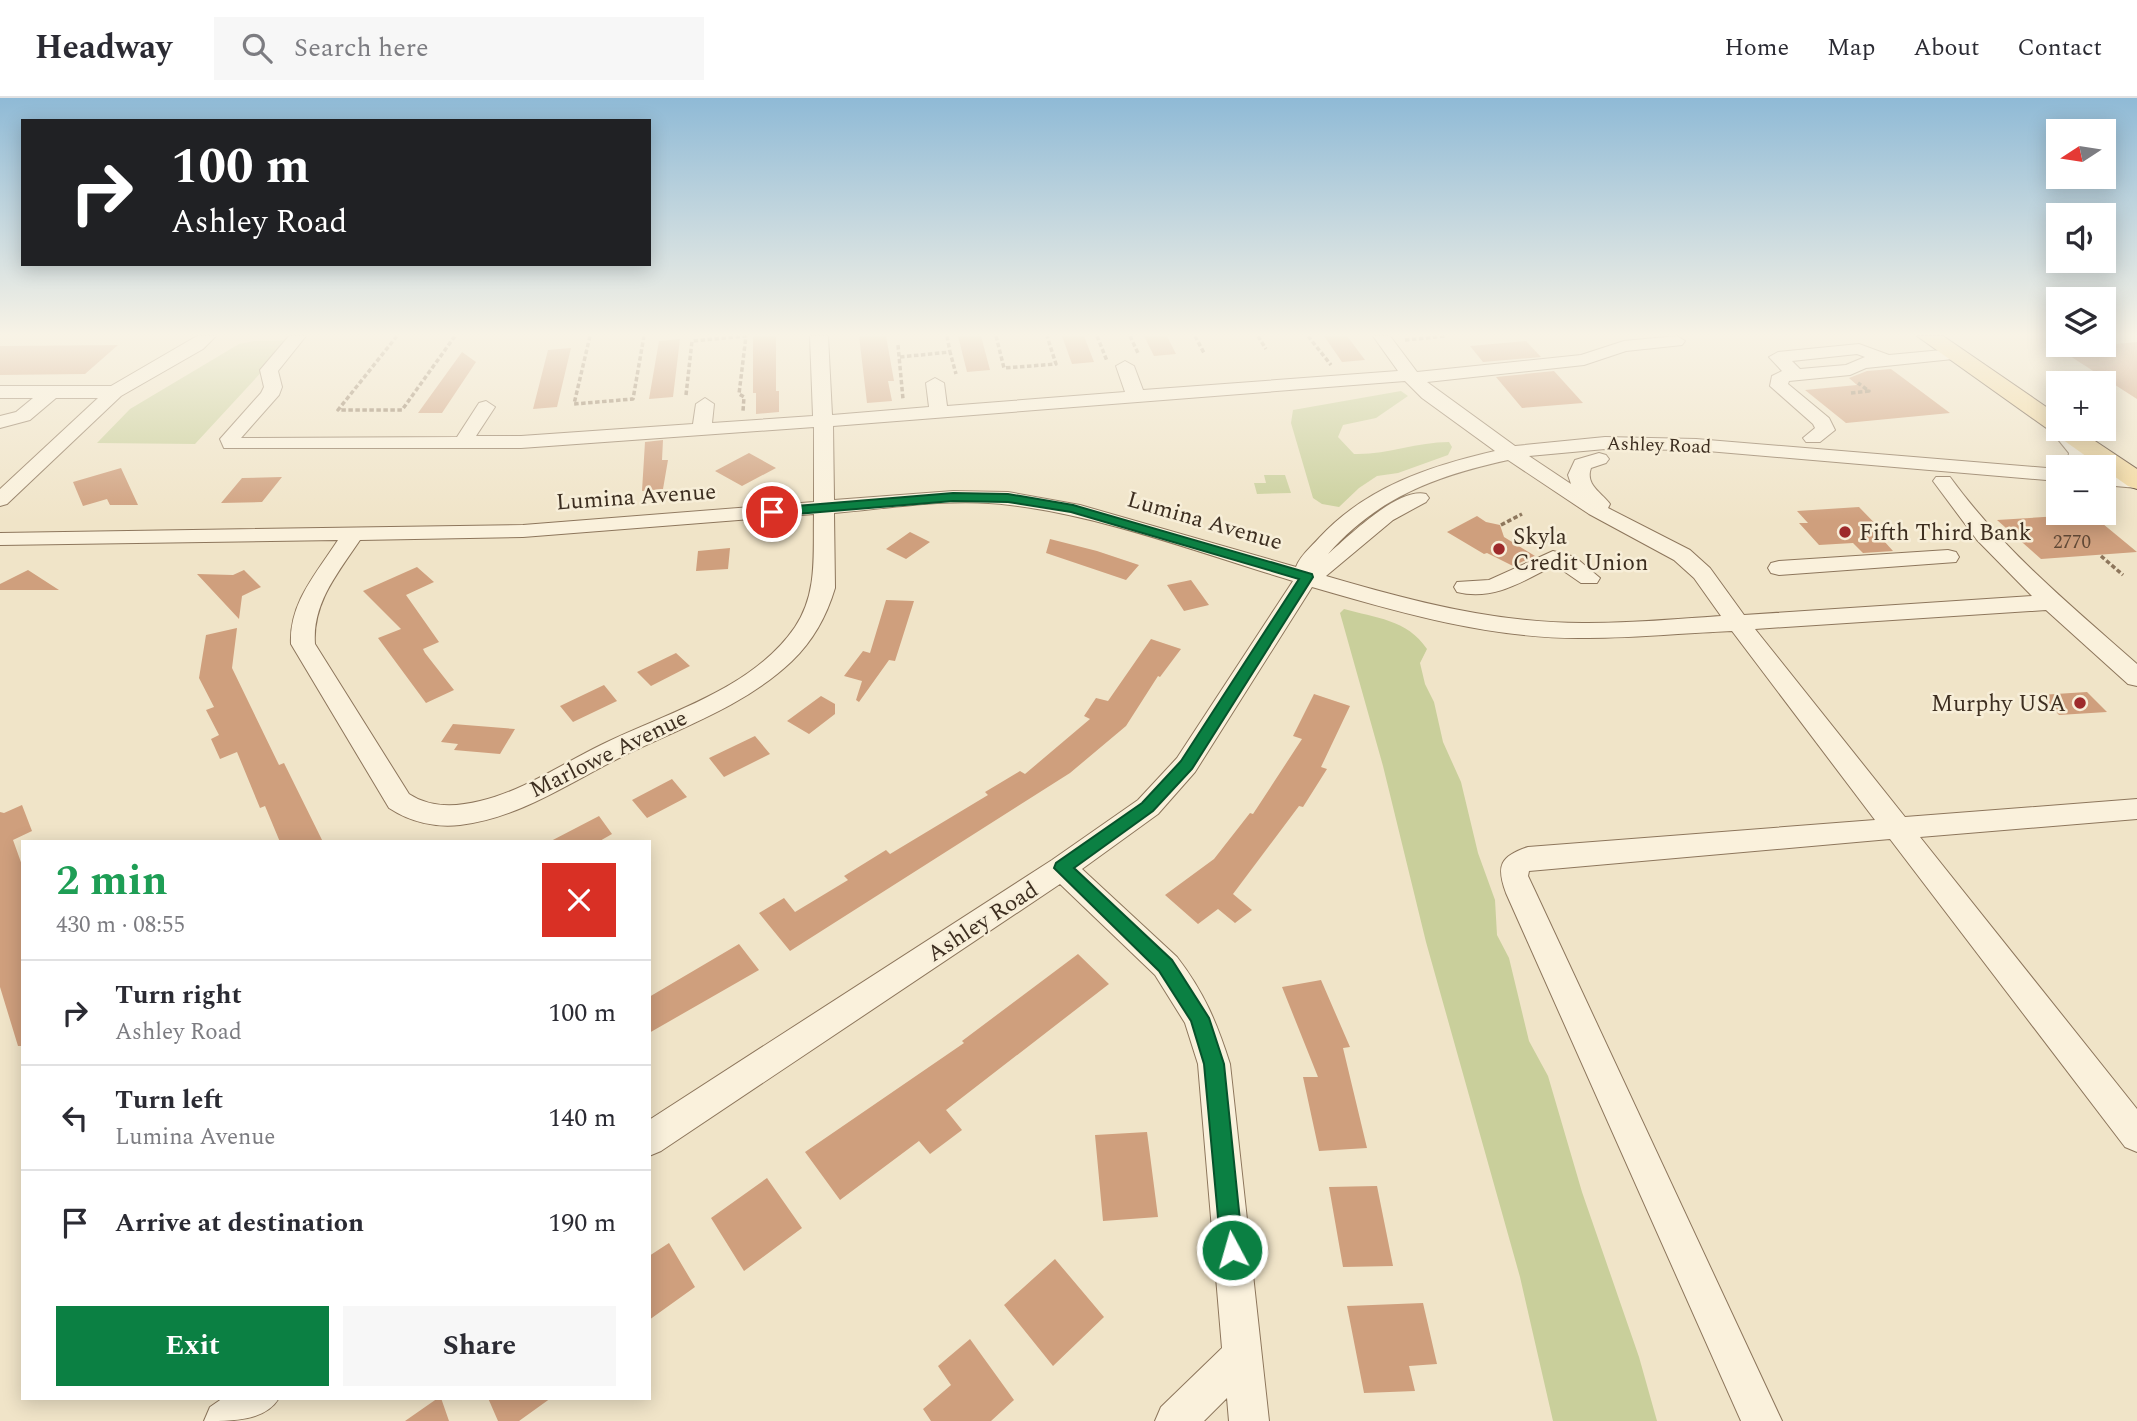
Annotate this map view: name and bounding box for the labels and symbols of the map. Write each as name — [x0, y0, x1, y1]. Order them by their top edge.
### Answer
north arrow — [2046, 119, 2116, 189]
street label: Ashley Road — [1606, 429, 1712, 462]
street label: Lumina Avenue — [555, 474, 717, 521]
pin — [742, 482, 802, 542]
street label: Lumina Avenue — [1123, 482, 1287, 560]
place label: Fifth Third Bank — [1859, 516, 2032, 551]
place label: Skyla Credit Union — [1513, 520, 1648, 581]
marker: Fifth Third Bank — [1837, 524, 1853, 540]
house number: 2770 — [2053, 528, 2091, 557]
marker: Skyla Credit Union — [1491, 541, 1507, 557]
place label: Murphy USA — [1931, 687, 2066, 722]
marker: Murphy USA — [2072, 695, 2088, 711]
street label: Marlowe Avenue — [524, 701, 694, 808]
street label: Ashley Road — [920, 873, 1046, 971]
position arrow — [1195, 1213, 1269, 1287]

